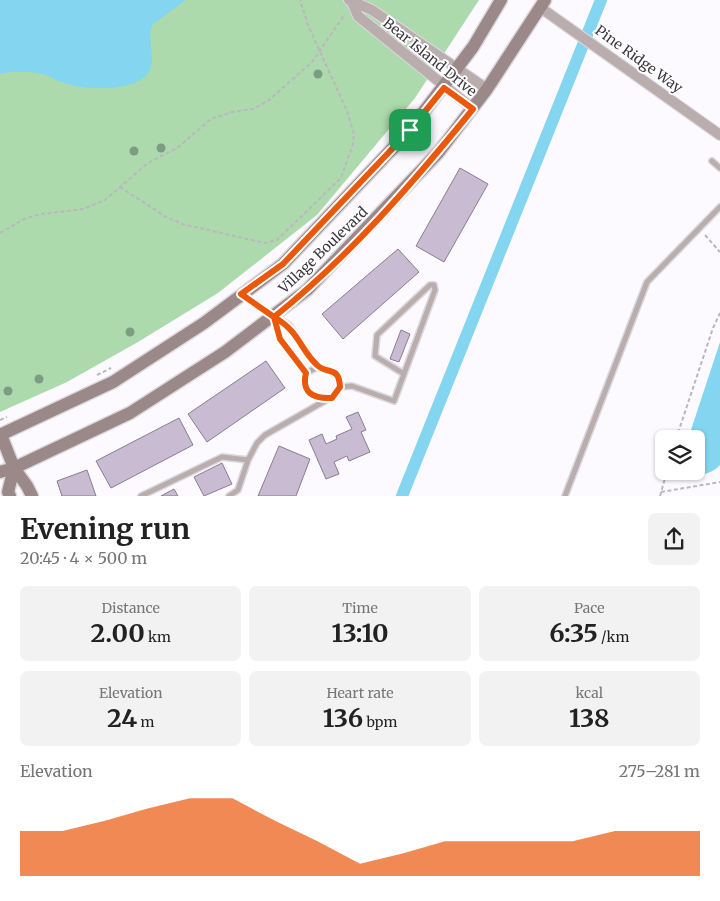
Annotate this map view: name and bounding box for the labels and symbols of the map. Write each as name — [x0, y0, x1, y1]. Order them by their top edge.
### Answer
street label: Bear Island Drive — [380, 14, 480, 100]
street label: Pine Ridge Way — [592, 21, 687, 97]
pin — [389, 109, 431, 151]
street label: Village Boulevard — [274, 203, 372, 298]

